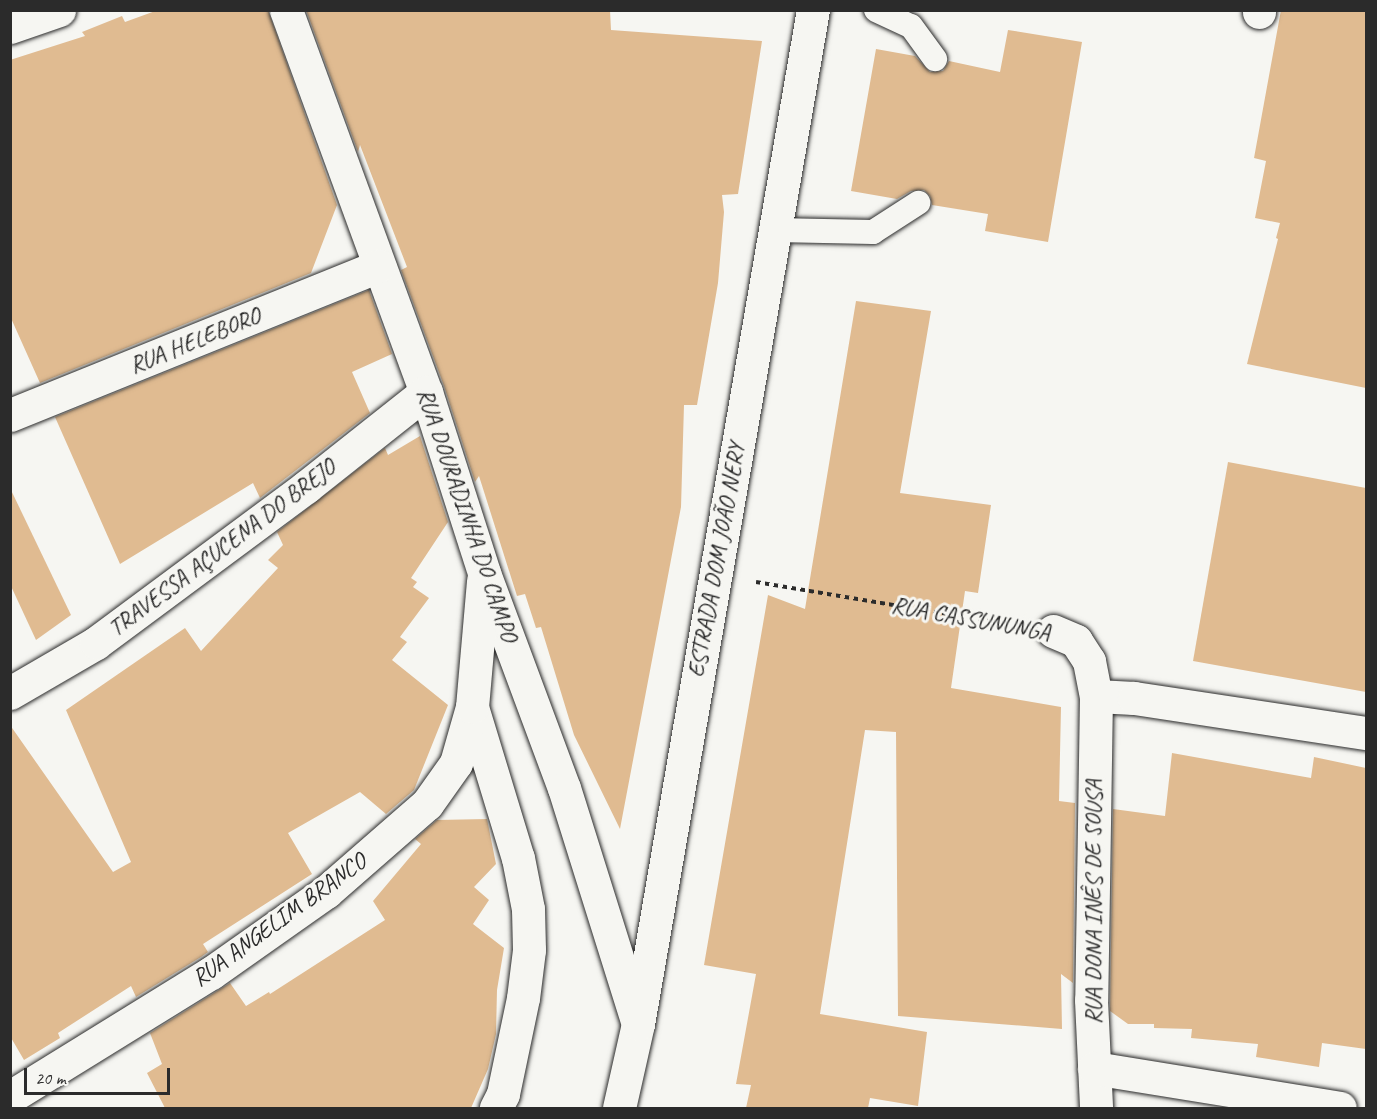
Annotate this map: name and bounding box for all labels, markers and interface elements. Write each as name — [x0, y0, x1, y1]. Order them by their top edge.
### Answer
street label: RUA HELEBORO — [125, 302, 265, 380]
street label: RUA DOURADINHA DO CAMPO — [410, 384, 524, 646]
street label: ESTRADA DOM JOÃO NERY — [682, 441, 752, 679]
street label: TRAVESSA AÇUCENA DO BREJO — [103, 453, 341, 643]
street label: RUA CASSUNUNGA — [889, 591, 1053, 647]
street label: RUA DONA INÊS DE SOUSA — [1080, 780, 1108, 1024]
street label: RUA ANGELIM BRANCO — [186, 847, 372, 993]
scale bar — [27, 1056, 172, 1094]
text: 20 m — [35, 1067, 66, 1089]

